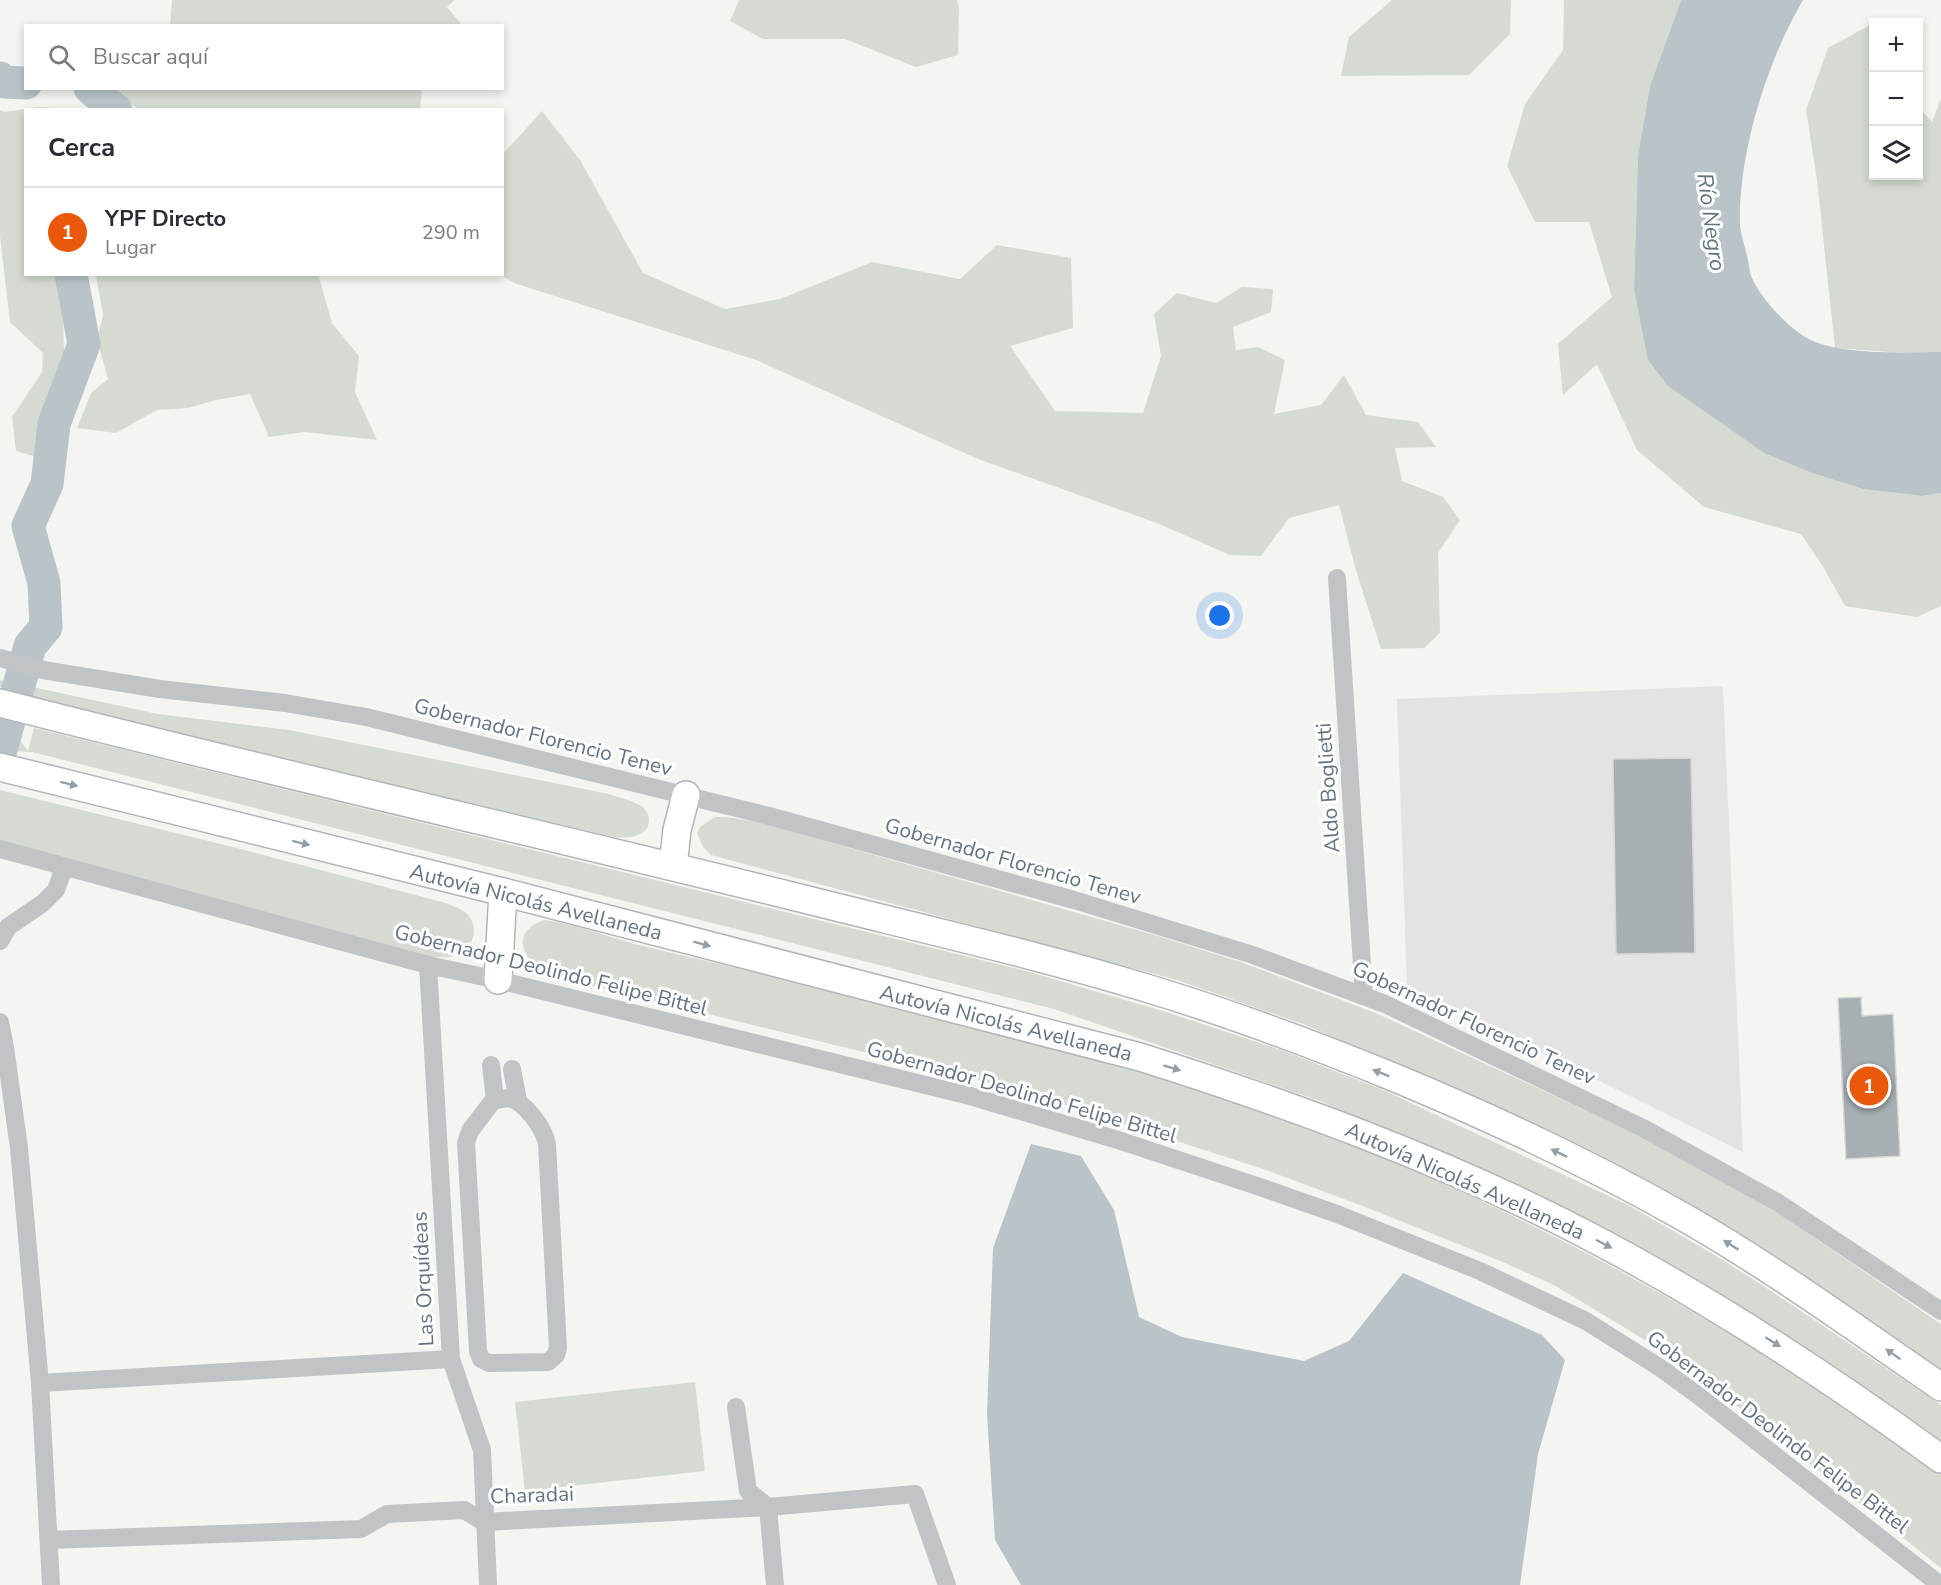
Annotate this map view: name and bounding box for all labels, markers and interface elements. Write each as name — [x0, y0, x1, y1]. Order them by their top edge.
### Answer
map controls — [1869, 18, 1923, 180]
button: + — [1869, 18, 1923, 72]
search box — [24, 24, 504, 90]
icon: search — [45, 41, 78, 74]
text: Buscar aquí — [93, 42, 208, 72]
button: − — [1869, 72, 1923, 126]
button: layers — [1869, 126, 1923, 180]
text: Cerca — [48, 130, 115, 165]
water label: Río Negro — [1689, 171, 1733, 273]
text: YPF Directo — [105, 204, 226, 234]
text: 1 — [62, 219, 74, 246]
text: 290 m — [422, 219, 480, 246]
text: Lugar — [105, 234, 156, 261]
your location — [1205, 601, 1234, 630]
street label: Gobernador Florencio Tenev — [411, 691, 675, 783]
street label: Aldo Boglietti — [1309, 722, 1347, 854]
one-way arrow — [59, 780, 78, 790]
street label: Gobernador Florencio Tenev — [882, 811, 1144, 911]
one-way arrow — [292, 838, 310, 848]
street label: Autovía Nicolás Avellaneda — [407, 857, 665, 947]
street label: Gobernador Deolindo Felipe Bittel — [392, 918, 711, 1023]
one-way arrow — [693, 940, 711, 950]
street label: Gobernador Florencio Tenev — [1348, 954, 1600, 1092]
street label: Autovía Nicolás Avellaneda — [877, 978, 1135, 1068]
street label: Gobernador Deolindo Felipe Bittel — [864, 1034, 1181, 1150]
one-way arrow — [1163, 1063, 1181, 1073]
pin: 1 — [1850, 1064, 1888, 1108]
one-way arrow — [1372, 1068, 1390, 1078]
street label: Autovía Nicolás Avellaneda — [1341, 1116, 1589, 1246]
one-way arrow — [1551, 1148, 1568, 1157]
street label: Las Orquídeas — [405, 1211, 441, 1347]
one-way arrow — [1596, 1239, 1613, 1249]
one-way arrow — [1723, 1240, 1739, 1251]
street label: Gobernador Deolindo Felipe Bittel — [1641, 1324, 1915, 1540]
one-way arrow — [1765, 1337, 1781, 1348]
one-way arrow — [1885, 1348, 1901, 1360]
street label: Charadai — [490, 1480, 574, 1510]

